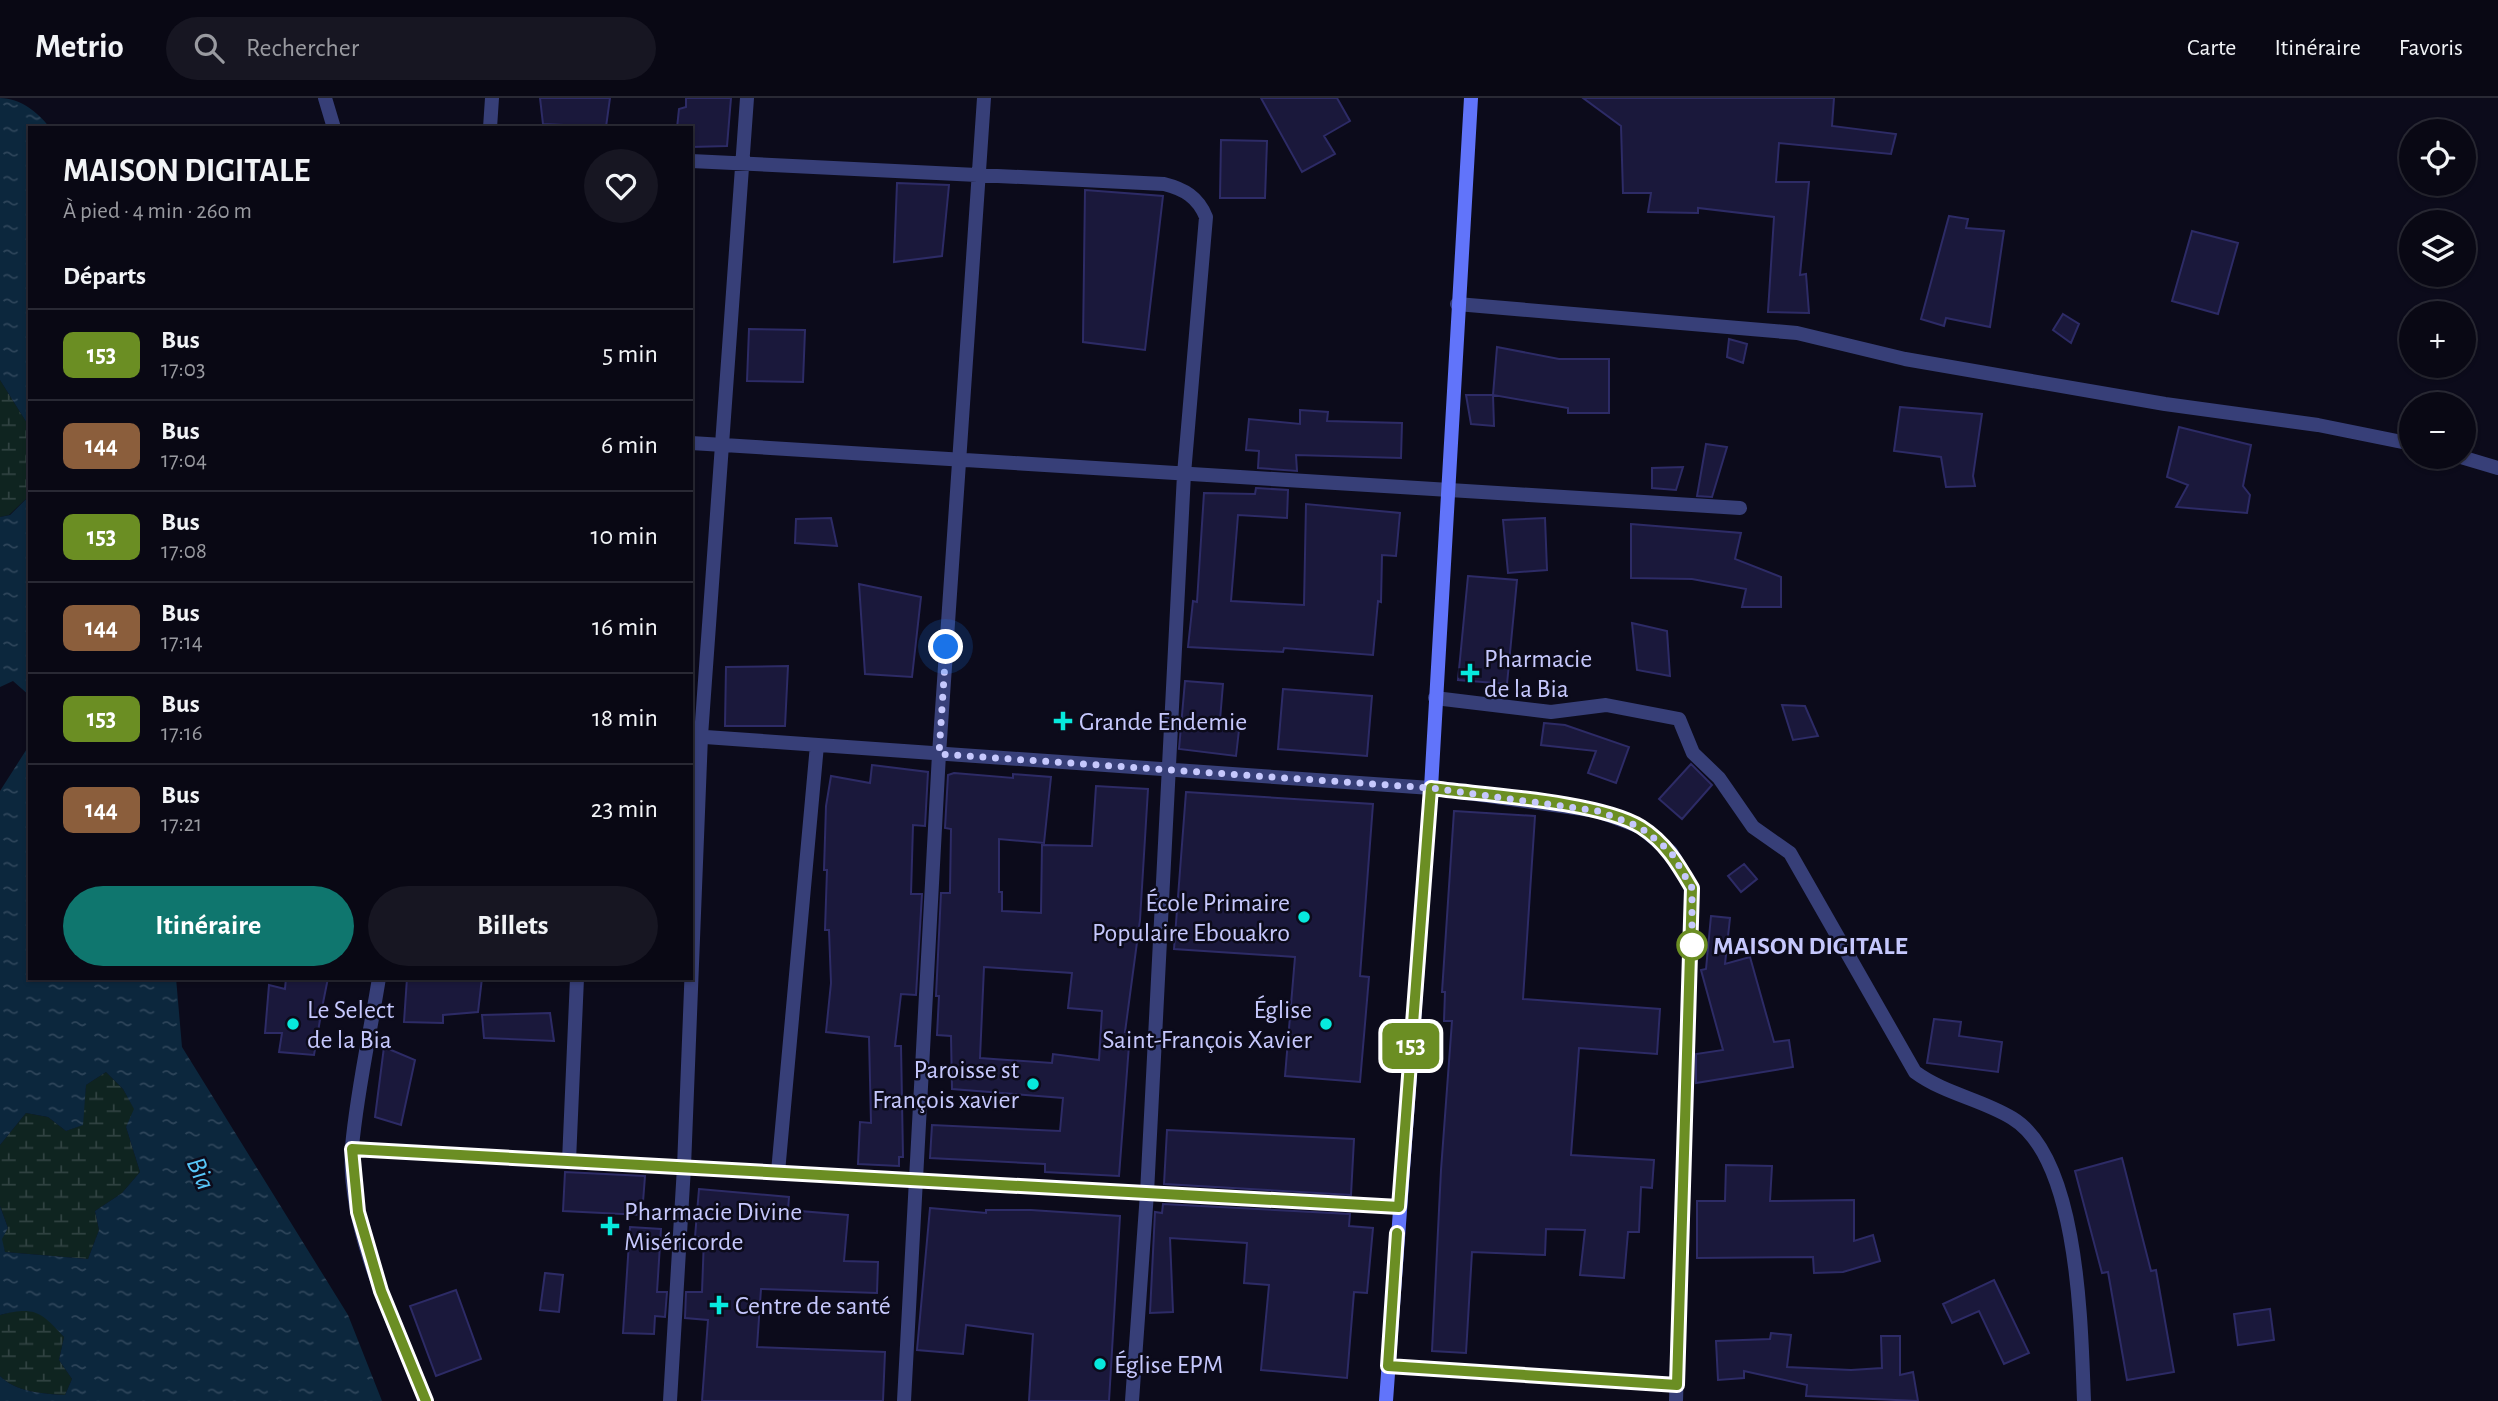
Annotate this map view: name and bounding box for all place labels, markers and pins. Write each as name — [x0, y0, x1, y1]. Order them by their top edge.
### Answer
place label: Pharmacie de la Bia — [1484, 646, 1592, 702]
marker: Pharmacie de la Bia — [1462, 665, 1478, 681]
place label: Grande Endemie — [1079, 709, 1247, 735]
marker: Grande Endemie — [1053, 711, 1073, 731]
place label: École Primaire Populaire Ebouakro — [1092, 888, 1290, 946]
marker: École Primaire Populaire Ebouakro — [1296, 909, 1312, 925]
marker: MAISON DIGITALE — [1677, 930, 1707, 960]
place label: MAISON DIGITALE — [1713, 933, 1908, 959]
place label: Église Saint-François Xavier — [1102, 995, 1313, 1053]
place label: Le Select de la Bia — [307, 997, 394, 1053]
marker: Le Select de la Bia — [285, 1016, 301, 1032]
marker: Église Saint-François Xavier — [1318, 1016, 1334, 1032]
place label: Paroisse st François xavier — [872, 1057, 1020, 1113]
marker: Paroisse st François xavier — [1025, 1076, 1041, 1092]
place label: Pharmacie Divine Miséricorde — [624, 1199, 802, 1255]
marker: Pharmacie Divine Miséricorde — [602, 1218, 618, 1234]
place label: Centre de santé — [735, 1293, 891, 1319]
marker: Centre de santé — [709, 1295, 729, 1315]
place label: Église EPM — [1114, 1350, 1223, 1378]
marker: Église EPM — [1092, 1356, 1108, 1372]

